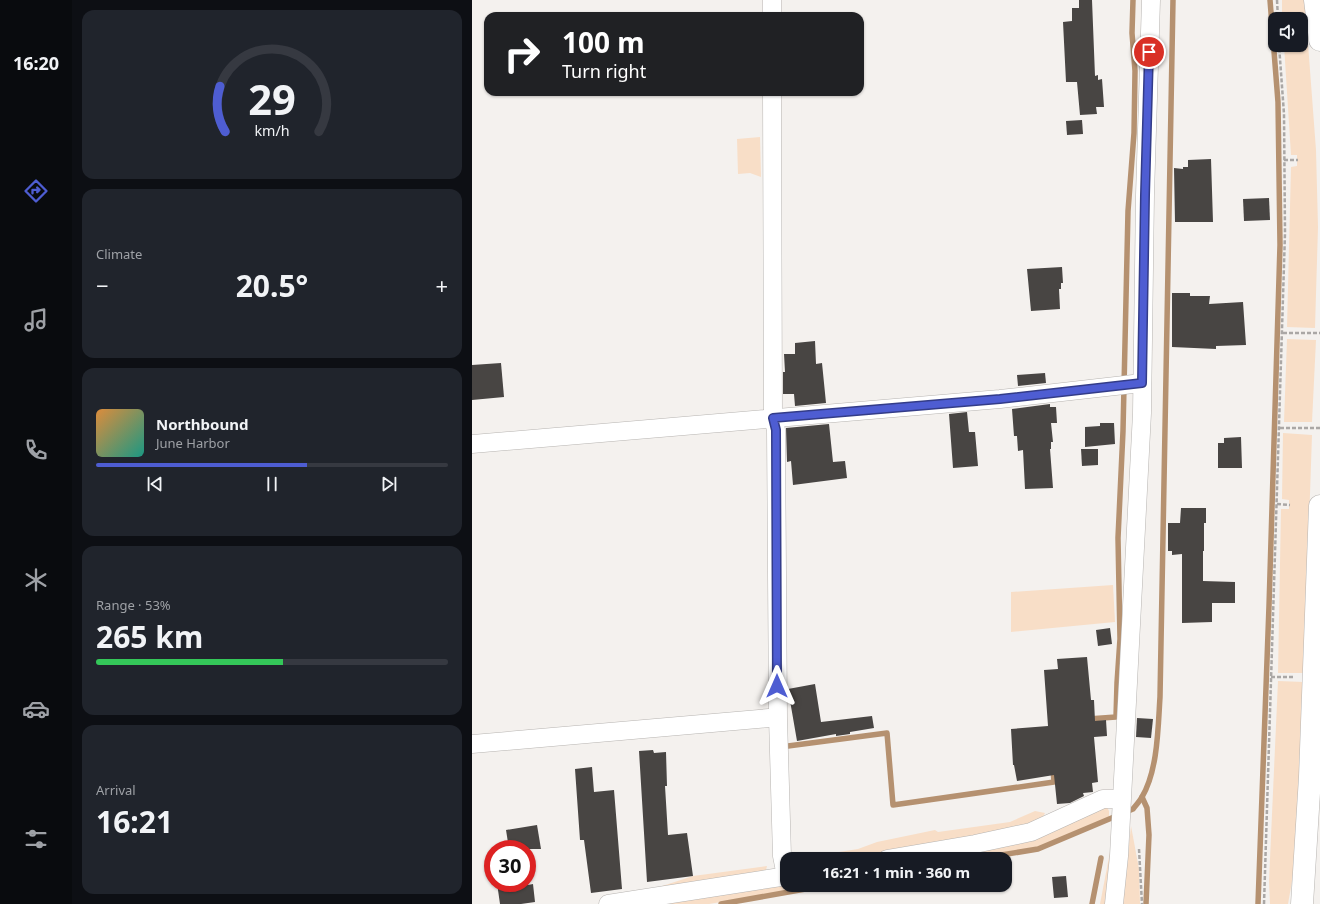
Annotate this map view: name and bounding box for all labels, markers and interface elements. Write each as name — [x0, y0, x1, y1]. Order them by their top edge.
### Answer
map controls — [1268, 12, 1308, 52]
button: sound — [1268, 12, 1308, 52]
text: 100 m — [562, 23, 645, 61]
icon: right — [496, 28, 548, 80]
pin — [1132, 35, 1166, 69]
icon: arrive — [1138, 41, 1160, 63]
text: 16:20 — [13, 51, 59, 75]
text: Turn right — [562, 59, 646, 83]
text: 29 — [248, 71, 296, 127]
text: km/h — [254, 121, 290, 140]
icon: directions — [22, 177, 50, 205]
text: Climate — [96, 245, 142, 263]
text: 20.5° — [236, 265, 308, 306]
text: − — [96, 270, 109, 300]
text: + — [435, 270, 448, 300]
icon: music — [22, 306, 50, 334]
text: Northbound — [156, 414, 248, 434]
text: June Harbor — [156, 434, 230, 452]
icon: phone — [22, 436, 50, 464]
icon: previous — [144, 473, 166, 495]
icon: pause — [261, 473, 283, 495]
icon: next — [378, 473, 400, 495]
icon: climate — [22, 566, 50, 594]
text: Range · 53% — [96, 596, 171, 614]
text: 265 km — [96, 616, 203, 657]
position arrow — [756, 665, 798, 707]
icon: car — [22, 695, 50, 723]
text: Arrival — [96, 781, 136, 799]
text: 16:21 — [96, 801, 173, 842]
icon: filters — [22, 825, 50, 853]
speed limit sign: 30 — [484, 840, 536, 892]
text: 16:21 · 1 min · 360 m — [822, 862, 970, 882]

